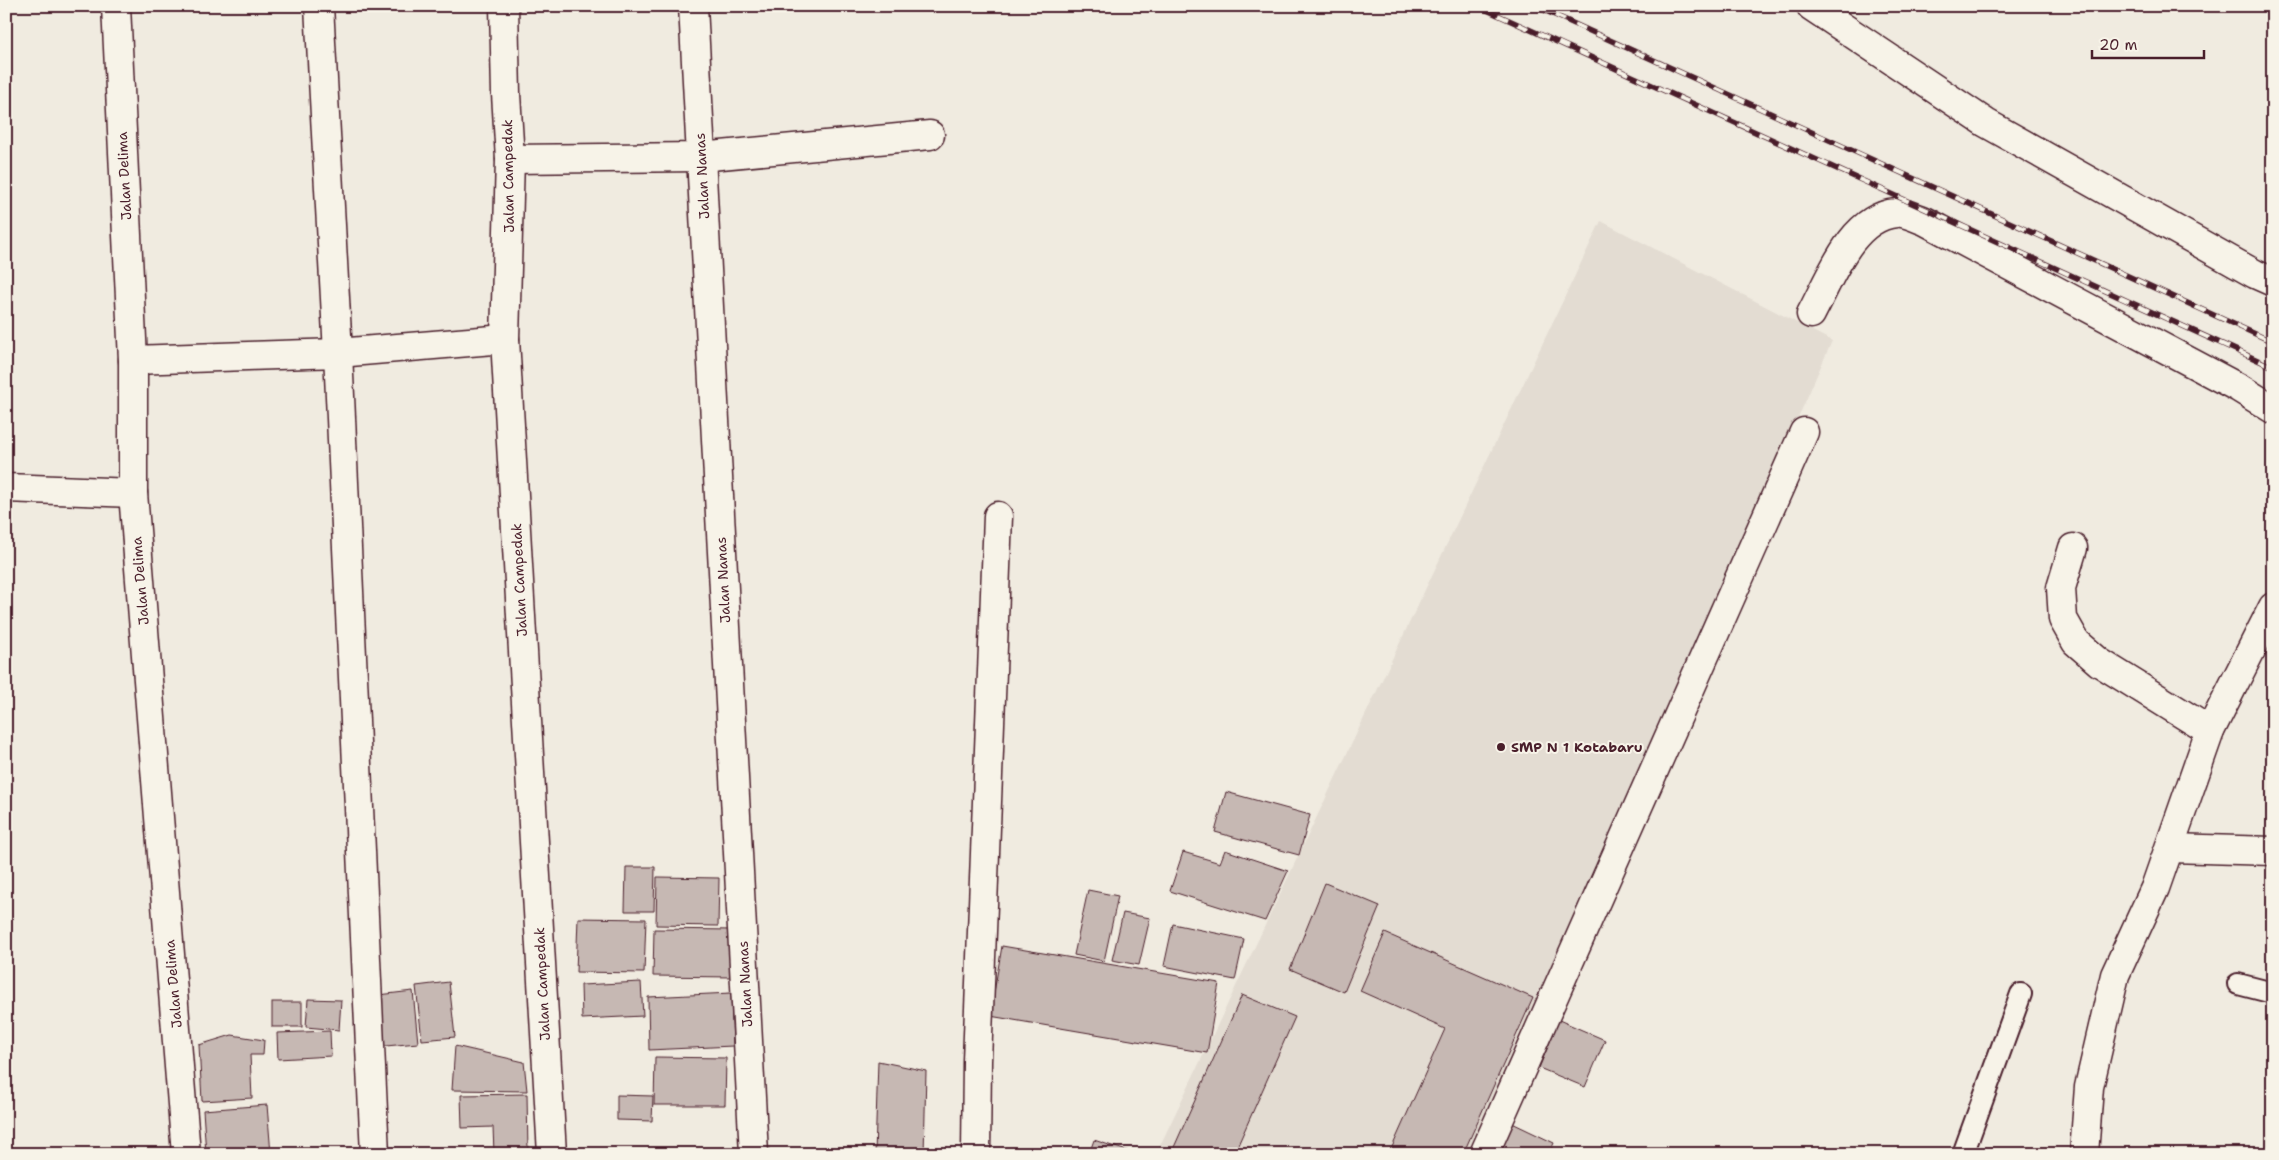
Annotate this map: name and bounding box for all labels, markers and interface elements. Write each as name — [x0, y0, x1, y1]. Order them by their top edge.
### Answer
scale bar — [2092, 28, 2204, 60]
text: 20 m — [2099, 35, 2138, 55]
street label: Jalan Campedak — [498, 119, 518, 233]
street label: Jalan Delima — [113, 131, 135, 221]
street label: Jalan Nanas — [691, 132, 713, 220]
street label: Jalan Campedak — [507, 523, 531, 637]
street label: Jalan Delima — [127, 536, 153, 626]
street label: Jalan Nanas — [712, 536, 734, 624]
place label: SMP N 1 Kotabaru — [1511, 738, 1643, 756]
marker: SMP N 1 Kotabaru — [1495, 741, 1507, 753]
street label: Jalan Campedak — [530, 927, 554, 1041]
street label: Jalan Delima — [160, 939, 186, 1029]
street label: Jalan Nanas — [734, 940, 756, 1028]

